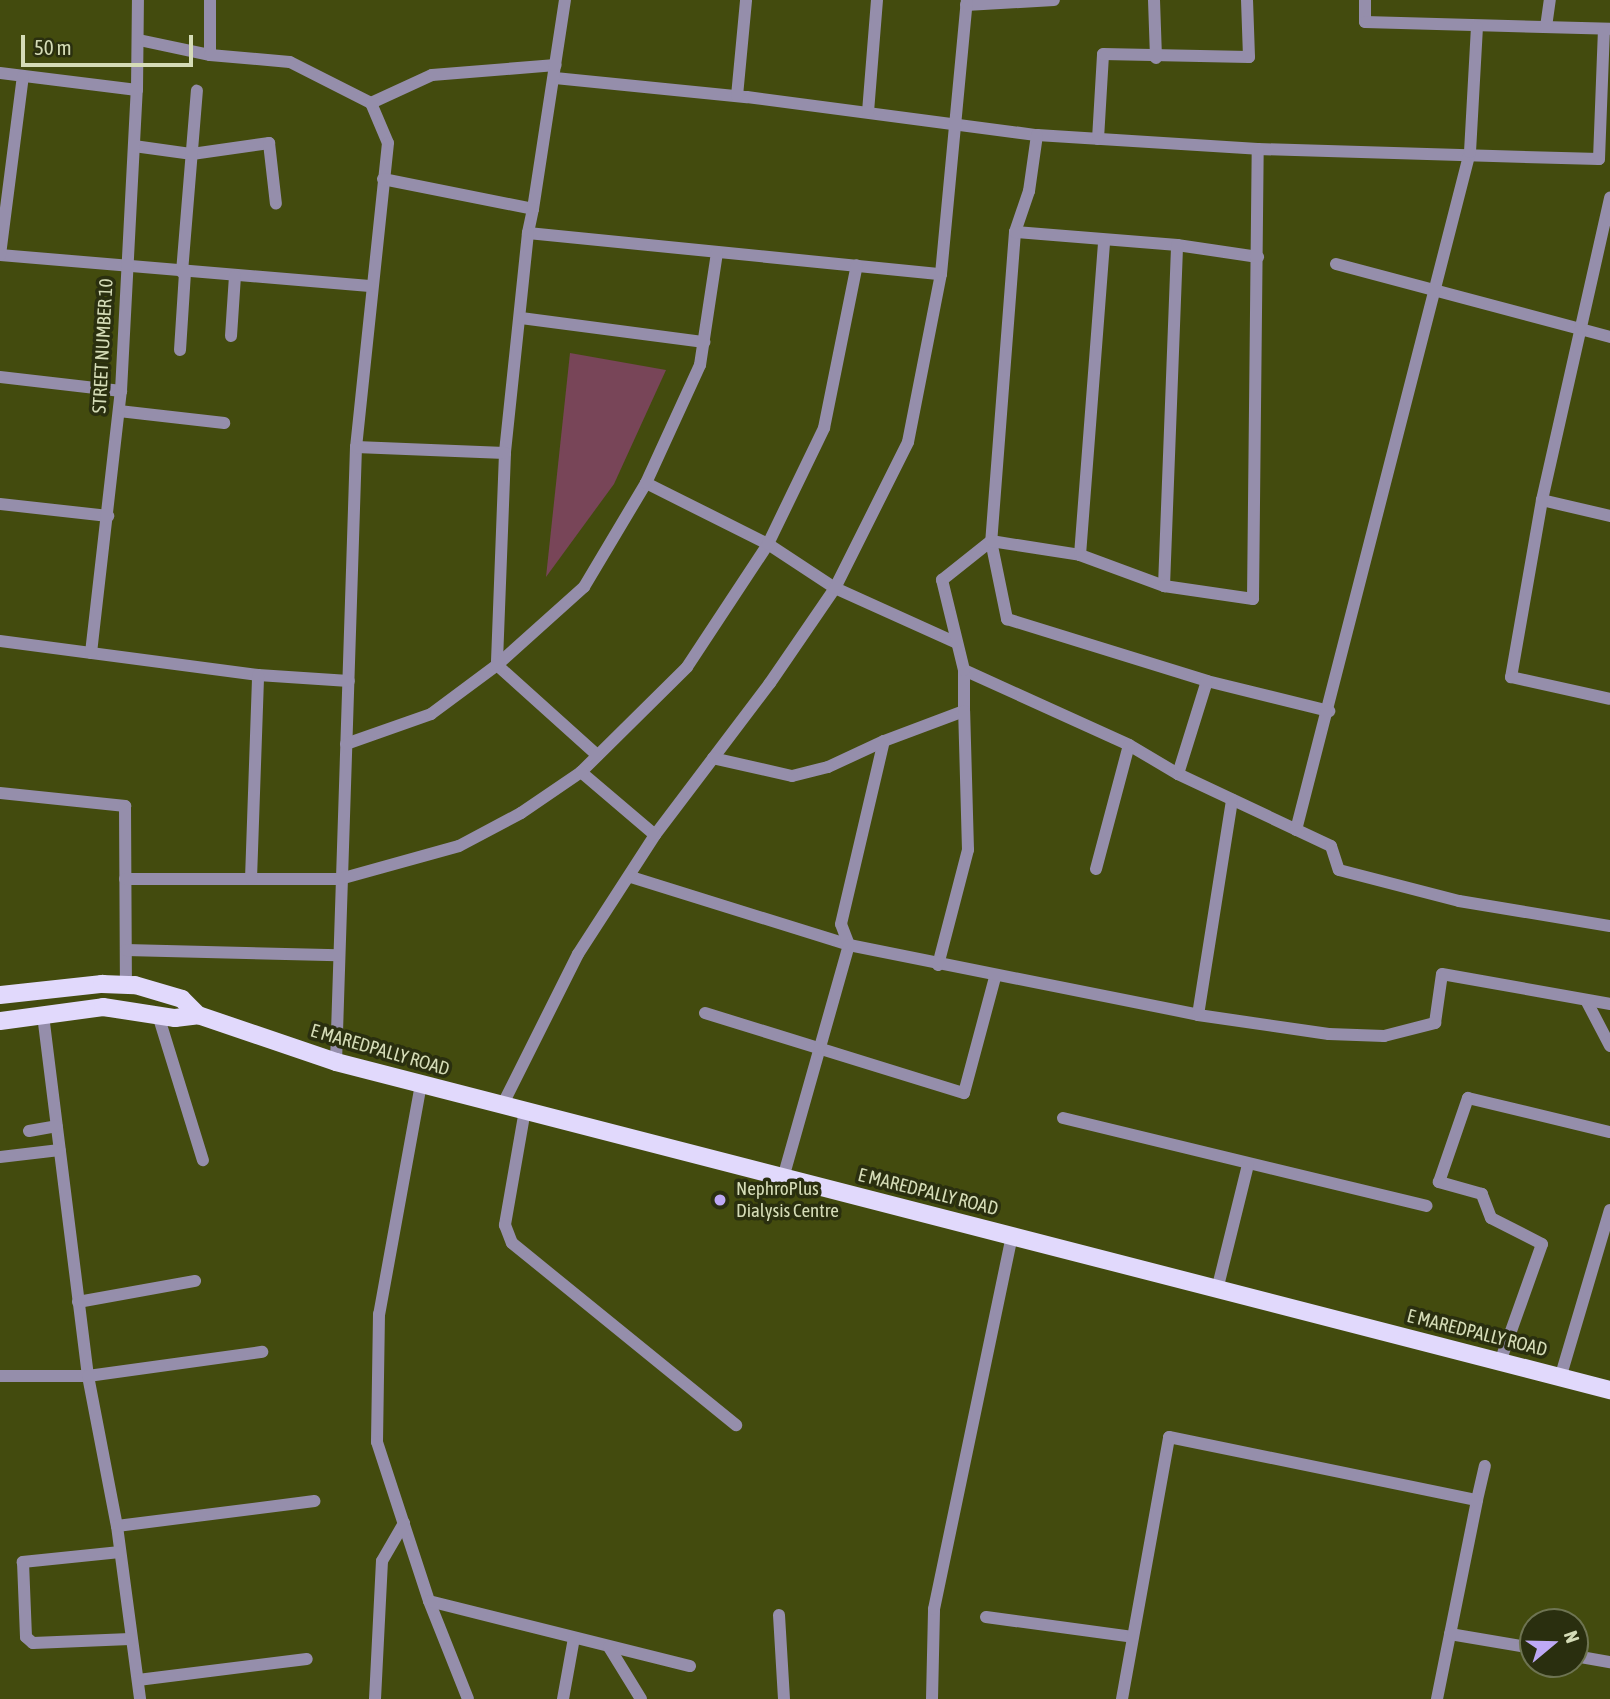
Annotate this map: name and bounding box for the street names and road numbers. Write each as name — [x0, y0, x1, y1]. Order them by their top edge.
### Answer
street label: STREET NUMBER 10 — [88, 278, 118, 414]
street label: E MAREDPALLY ROAD — [308, 1019, 452, 1081]
street label: E MAREDPALLY ROAD — [856, 1164, 1000, 1220]
street label: E MAREDPALLY ROAD — [1405, 1305, 1549, 1361]

